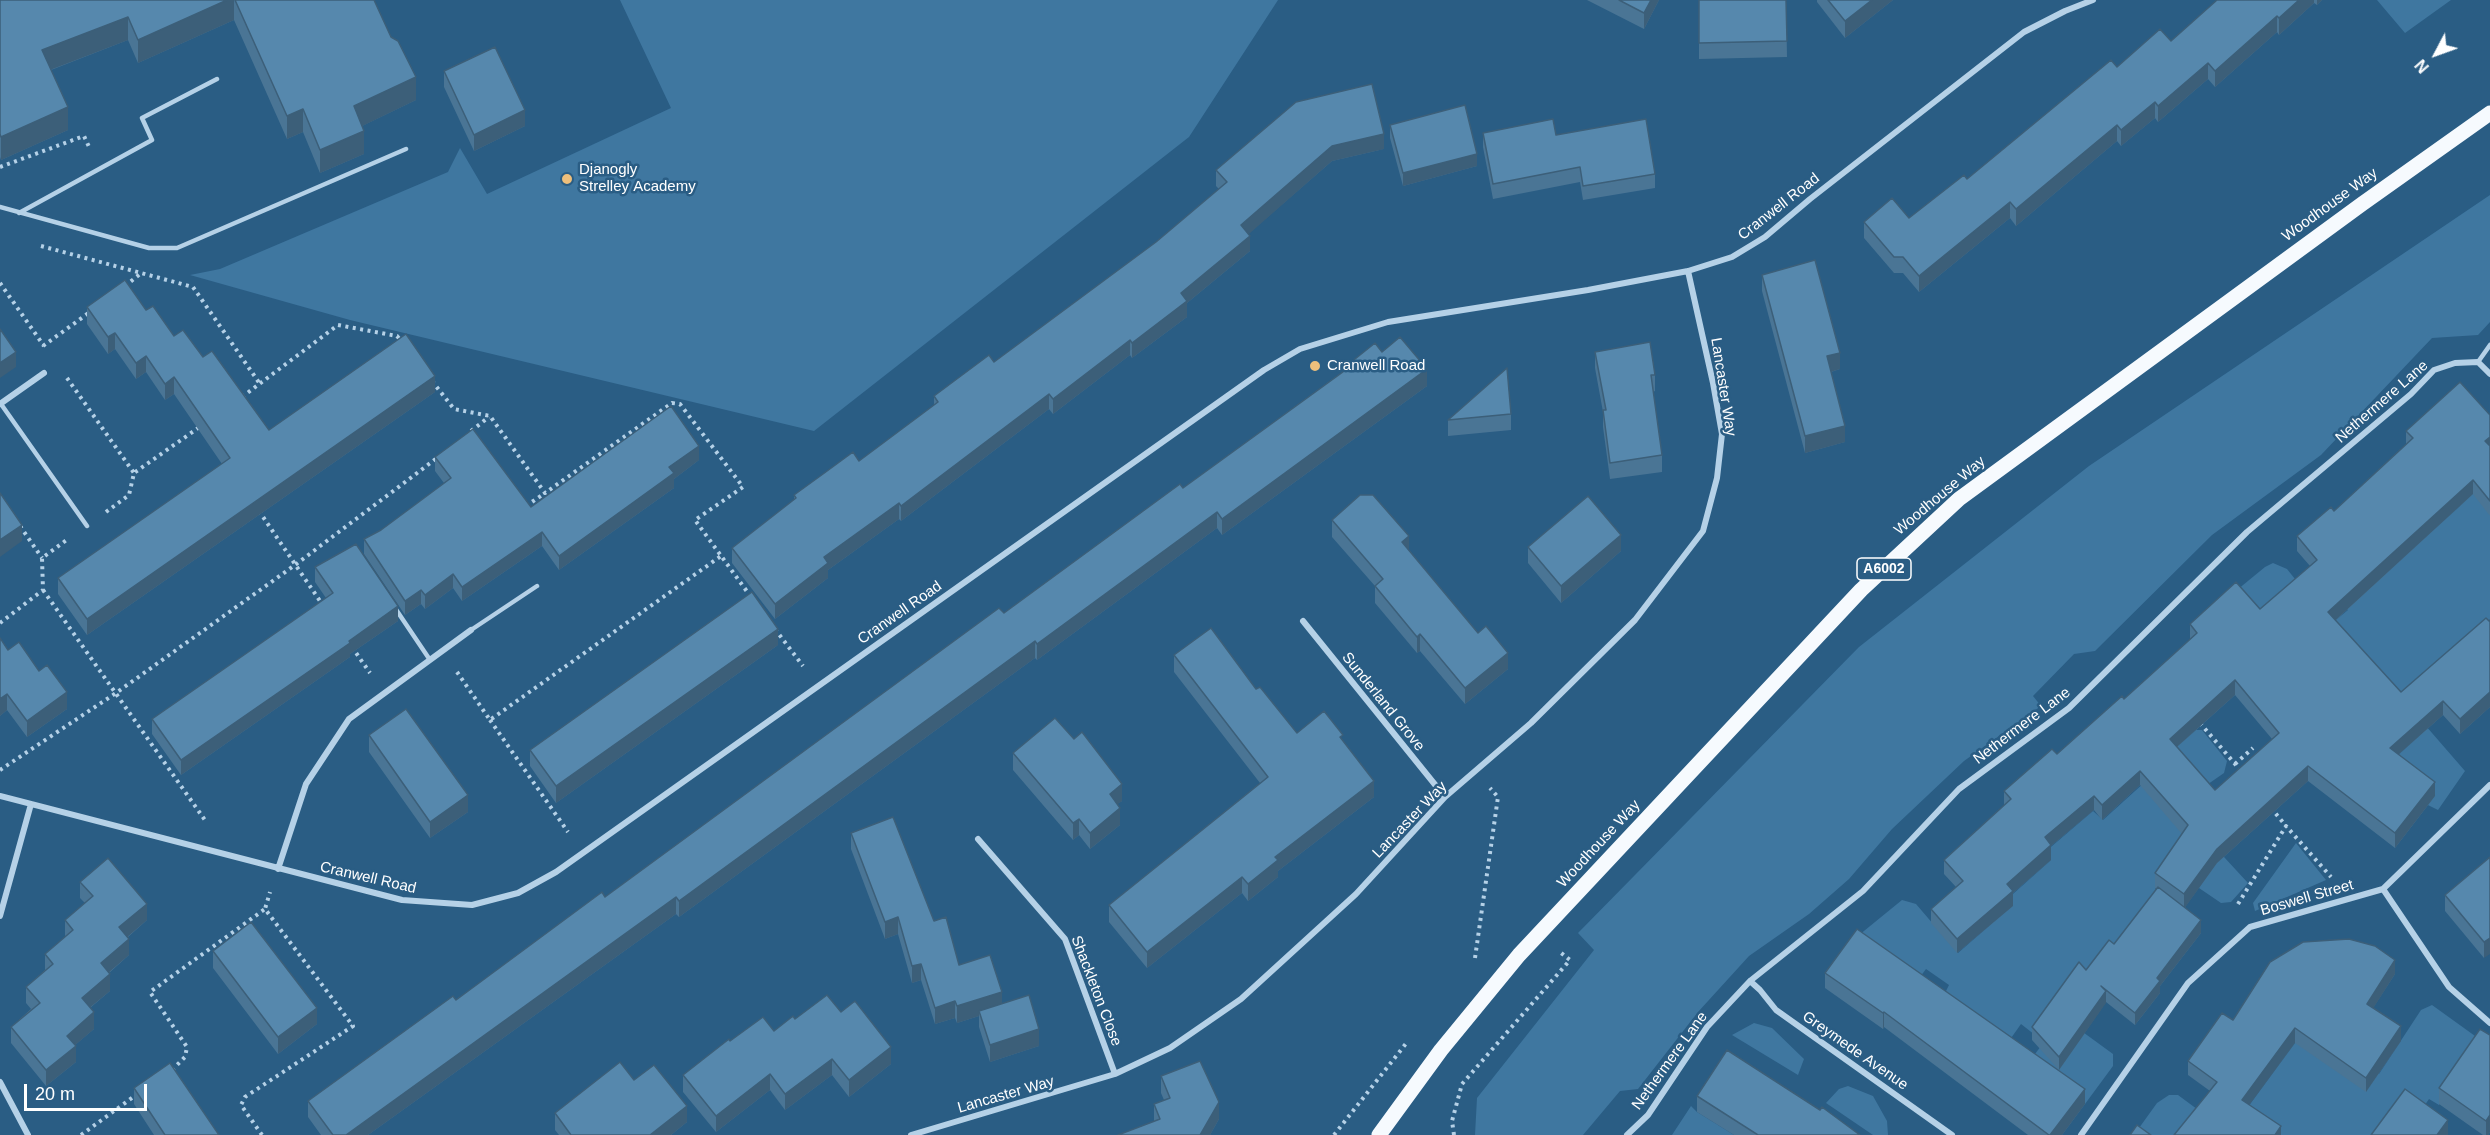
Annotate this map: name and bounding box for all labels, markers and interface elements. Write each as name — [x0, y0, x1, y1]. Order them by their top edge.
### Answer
north arrow — [2406, 24, 2466, 84]
text: N — [2412, 56, 2432, 76]
place label: Djanogly Strelley Academy — [579, 161, 696, 196]
street label: Woodhouse Way — [2279, 164, 2381, 246]
street label: Cranwell Road — [1735, 170, 1823, 244]
marker: Djanogly Strelley Academy — [560, 172, 574, 186]
street label: Lancaster Way — [1706, 336, 1740, 438]
place label: Cranwell Road — [1327, 357, 1425, 375]
street label: Nethermere Lane — [2332, 357, 2432, 447]
marker: Cranwell Road — [1308, 359, 1322, 373]
street label: Woodhouse Way — [1891, 453, 1989, 539]
road number: A6002 — [1857, 558, 1911, 580]
street label: Cranwell Road — [855, 577, 945, 649]
street label: Sunderland Grove — [1338, 649, 1428, 755]
street label: Nethermere Lane — [1970, 684, 2074, 768]
street label: Lancaster Way — [1369, 778, 1451, 862]
street label: Woodhouse Way — [1554, 796, 1644, 892]
street label: Cranwell Road — [318, 858, 418, 898]
street label: Boswell Street — [2258, 876, 2356, 920]
street label: Shackleton Close — [1067, 933, 1125, 1049]
street label: Nethermere Lane — [1628, 1008, 1712, 1114]
street label: Greymede Avenue — [1799, 1008, 1911, 1094]
scale bar — [27, 1072, 150, 1110]
street label: Lancaster Way — [956, 1073, 1056, 1117]
text: 20 m — [35, 1084, 75, 1104]

